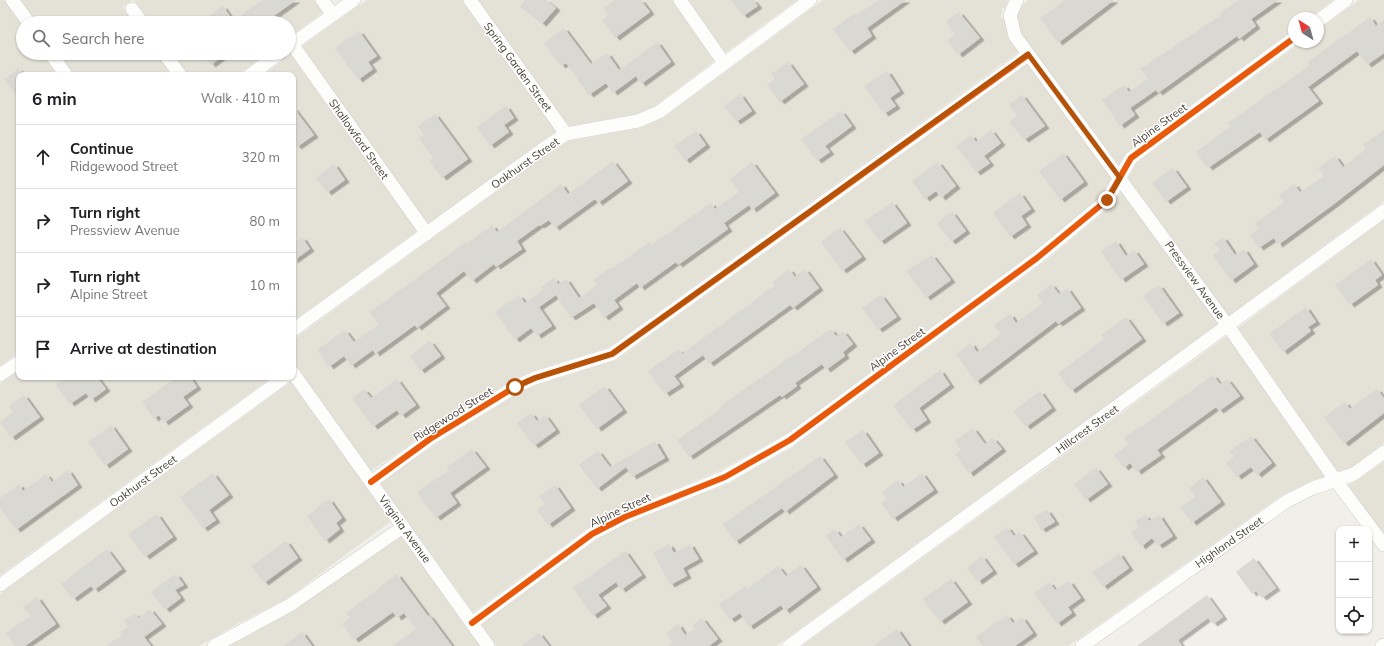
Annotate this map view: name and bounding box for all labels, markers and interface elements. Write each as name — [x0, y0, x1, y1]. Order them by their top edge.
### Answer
north arrow — [1288, 12, 1324, 48]
search box — [16, 16, 296, 60]
street label: Spring Garden Street — [481, 20, 555, 114]
icon: search — [30, 27, 52, 49]
text: Search here — [62, 29, 144, 48]
text: 6 min — [32, 88, 77, 109]
text: Walk · 410 m — [201, 90, 280, 106]
street label: Shallowford Street — [326, 96, 392, 182]
street label: Alpine Street — [1128, 100, 1190, 150]
street label: Oakhurst Street — [488, 134, 562, 192]
text: Continue — [70, 139, 133, 158]
icon: ahead — [32, 146, 54, 168]
text: 320 m — [242, 149, 280, 165]
text: Ridgewood Street — [70, 158, 178, 174]
route end — [1098, 191, 1116, 209]
text: Turn right — [70, 203, 140, 222]
icon: right — [32, 210, 54, 232]
text: 80 m — [250, 213, 280, 229]
text: Pressview Avenue — [70, 222, 180, 238]
street label: Pressview Avenue — [1162, 238, 1228, 322]
text: Turn right — [70, 267, 140, 286]
icon: right — [32, 274, 54, 296]
text: 10 m — [250, 277, 280, 293]
text: Alpine Street — [70, 286, 148, 302]
street label: Alpine Street — [866, 324, 928, 374]
icon: arrive — [32, 338, 54, 360]
text: Arrive at destination — [70, 339, 217, 358]
route start — [506, 378, 524, 396]
street label: Ridgewood Street — [411, 384, 496, 444]
street label: Hillcrest Street — [1053, 401, 1121, 456]
street label: Oakhurst Street — [107, 452, 180, 510]
street label: Alpine Street — [587, 490, 653, 530]
street label: Virginia Avenue — [376, 492, 434, 566]
street label: Highland Street — [1192, 513, 1266, 571]
map controls — [1336, 526, 1372, 634]
button: + — [1336, 526, 1372, 562]
button: − — [1336, 562, 1372, 598]
button: locate — [1336, 598, 1372, 634]

